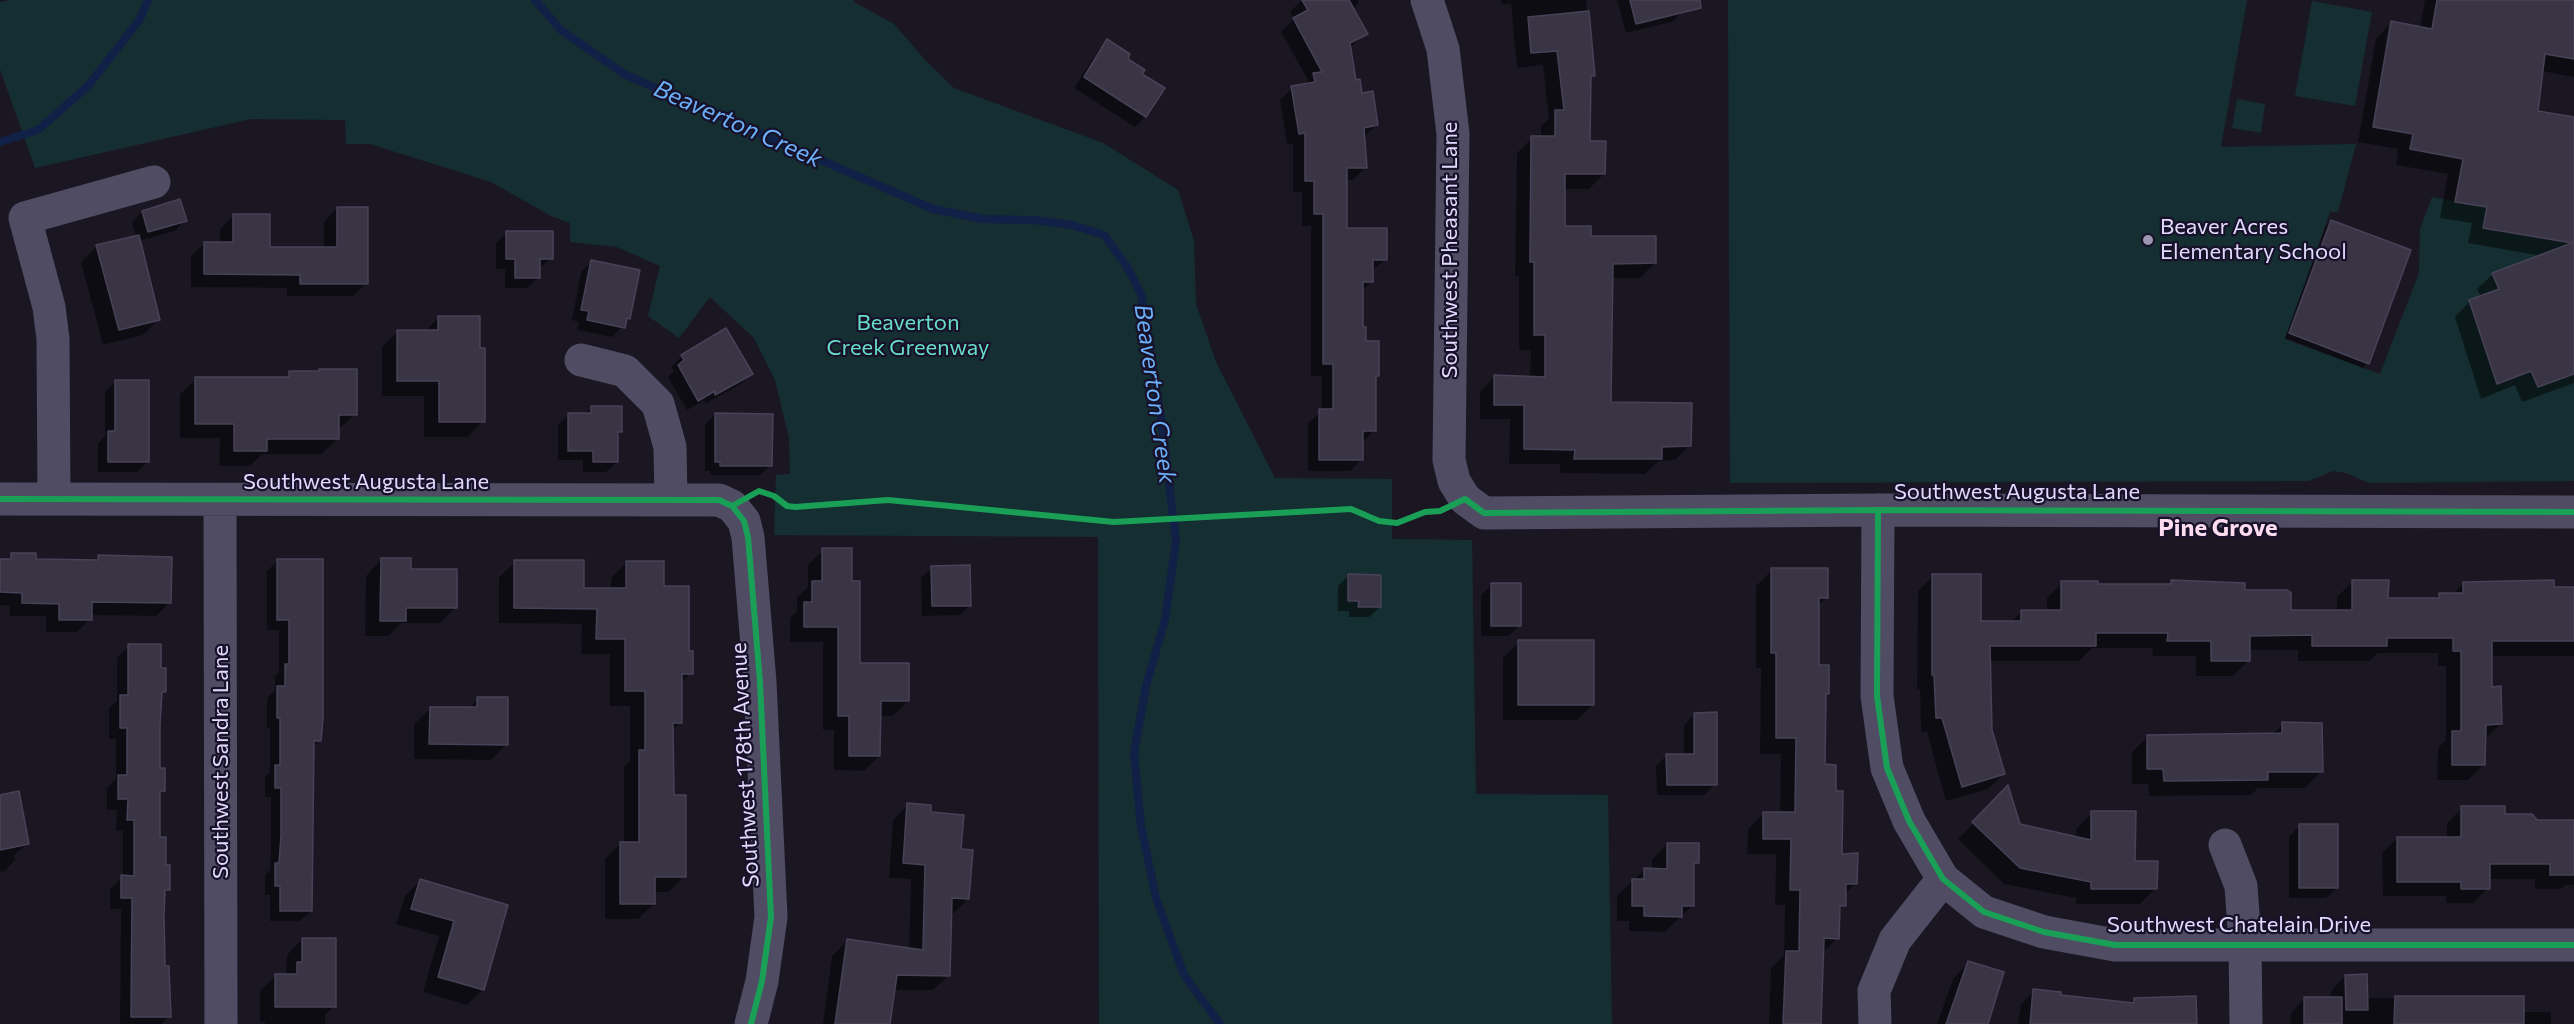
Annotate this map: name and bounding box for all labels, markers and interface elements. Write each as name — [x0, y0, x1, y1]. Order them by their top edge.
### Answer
water label: Beaverton Creek — [650, 74, 826, 174]
street label: Southwest Pheasant Lane — [1437, 122, 1463, 378]
place label: Beaver Acres Elementary School — [2160, 214, 2347, 266]
marker: Beaver Acres Elementary School — [2141, 233, 2155, 247]
water label: Beaverton Creek — [1128, 302, 1182, 486]
park label: Beaverton Creek Greenway — [827, 310, 989, 362]
street label: Southwest Augusta Lane — [243, 469, 489, 495]
street label: Southwest Augusta Lane — [1894, 479, 2140, 505]
district label: Pine Grove — [2158, 514, 2278, 542]
street label: Southwest 178th Avenue — [725, 642, 765, 888]
street label: Southwest Sandra Lane — [208, 645, 234, 879]
street label: Southwest Chatelain Drive — [2107, 912, 2371, 938]

